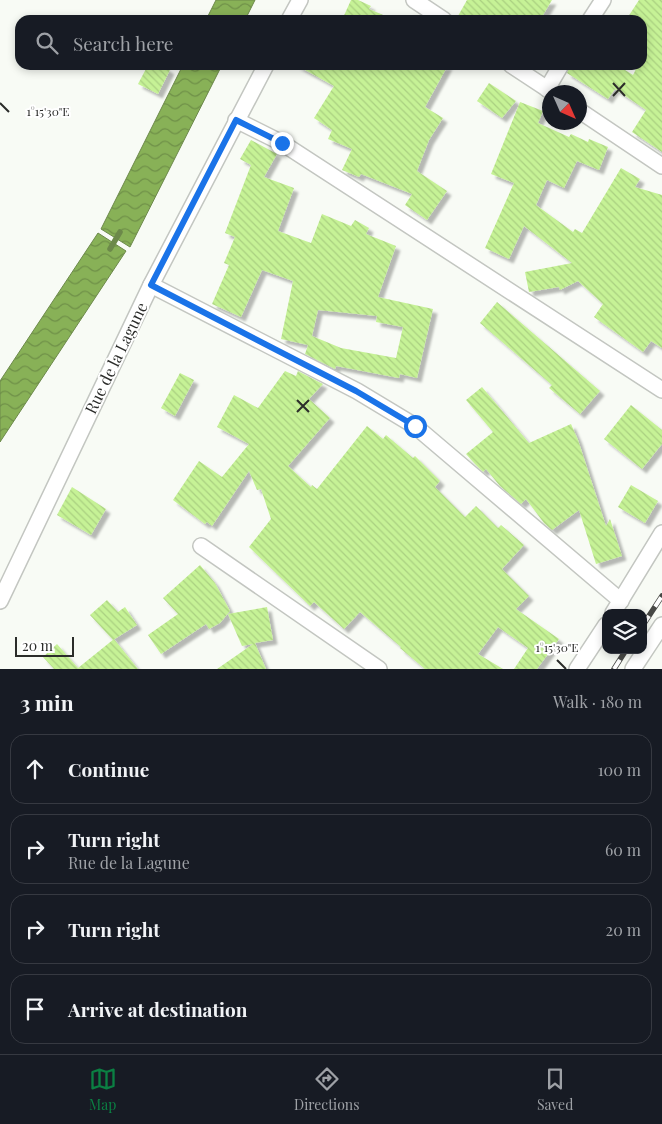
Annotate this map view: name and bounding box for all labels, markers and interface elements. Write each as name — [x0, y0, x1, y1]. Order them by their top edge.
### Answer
search box — [15, 15, 647, 70]
icon: search — [33, 29, 61, 57]
text: Search here — [73, 30, 173, 56]
north arrow — [542, 85, 587, 130]
text: 1°15'30"E — [26, 103, 70, 119]
route end — [271, 132, 294, 155]
street label: Rue de la Lagune — [79, 298, 152, 417]
route start — [404, 415, 427, 438]
map controls — [602, 609, 647, 654]
button: layers — [602, 609, 647, 654]
scale bar — [15, 634, 74, 657]
text: 20 m — [22, 636, 53, 655]
text: 1°15'30"E — [535, 639, 579, 655]
text: 3 min — [20, 688, 74, 716]
text: Walk · 180 m — [553, 691, 642, 712]
icon: ahead — [21, 755, 49, 783]
text: Continue — [68, 756, 149, 782]
text: 100 m — [598, 759, 641, 780]
text: Turn right — [68, 826, 160, 852]
icon: right — [21, 835, 49, 863]
text: 60 m — [605, 839, 641, 860]
text: Rue de la Lagune — [68, 852, 190, 873]
icon: right — [21, 915, 49, 943]
text: Turn right — [68, 916, 160, 942]
text: 20 m — [606, 919, 641, 940]
icon: arrive — [21, 995, 49, 1023]
text: Arrive at destination — [68, 996, 248, 1022]
tab: Map — [89, 1065, 117, 1114]
tab: Directions — [294, 1065, 360, 1114]
tab: Saved — [537, 1065, 573, 1114]

